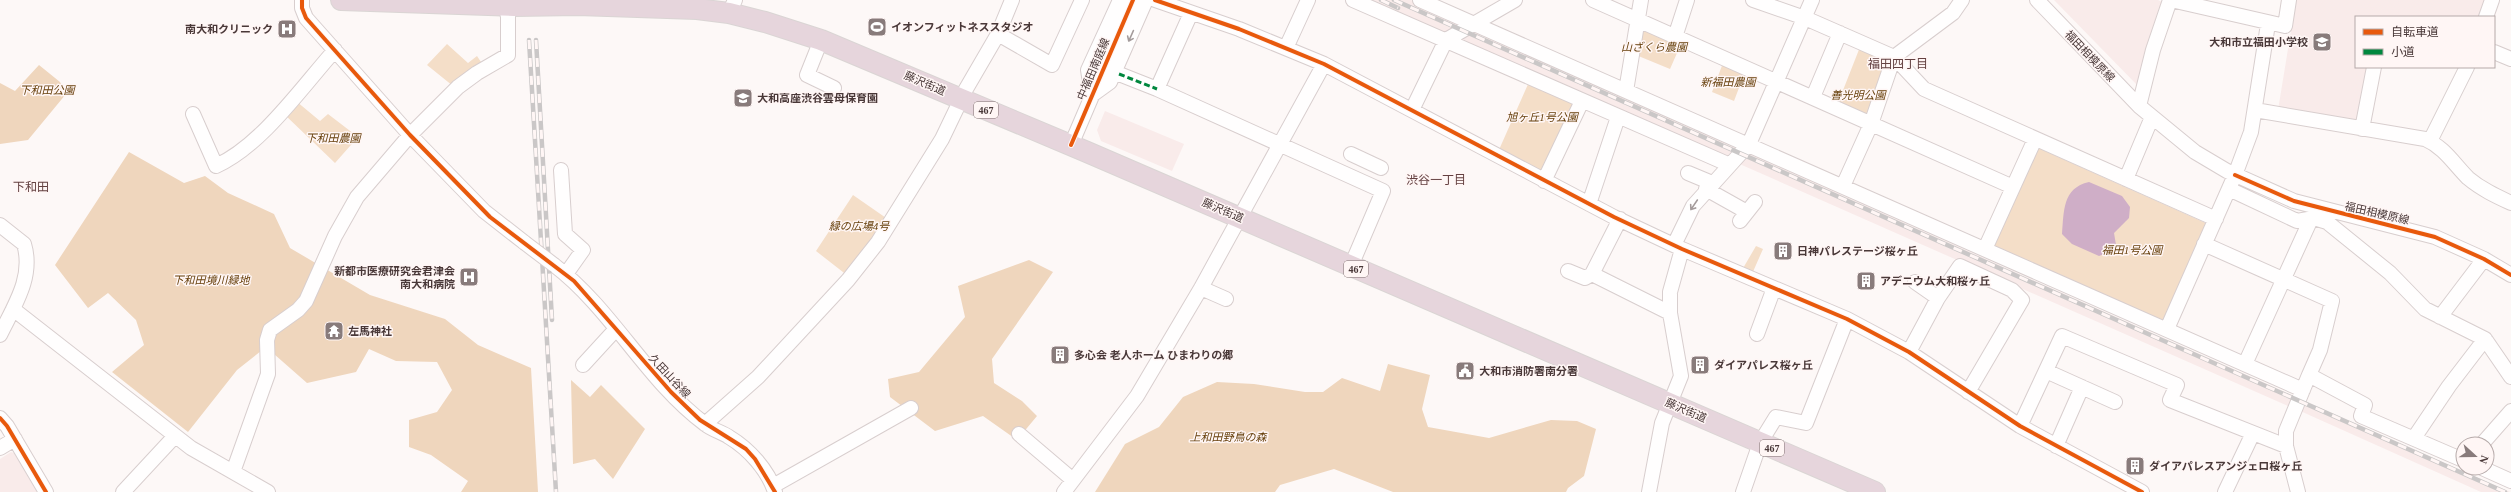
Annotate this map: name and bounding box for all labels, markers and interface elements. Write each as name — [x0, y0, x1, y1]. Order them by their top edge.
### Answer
sports icon: イオンフィットネススタジオ — [866, 16, 888, 38]
legend — [2355, 16, 2495, 68]
hospital icon: 南大和クリニック — [276, 18, 298, 40]
place label: イオンフィットネススタジオ — [891, 21, 1033, 33]
place label: 南大和クリニック — [185, 23, 273, 35]
text: 自転車道 — [2391, 25, 2439, 39]
street label: 福田相模原線 — [2063, 28, 2117, 84]
one-way arrow — [1127, 29, 1134, 41]
school or university icon: 大和市立福田小学校 — [2311, 31, 2333, 53]
street label: 中福田南庭線 — [1075, 36, 1111, 102]
place label: 大和市立福田小学校 — [2209, 36, 2308, 48]
park label: 山ざくら農園 — [1621, 41, 1689, 53]
text: 小道 — [2391, 45, 2415, 59]
district label: 福田四丁目 — [1868, 57, 1928, 71]
street label: 藤沢街道 — [902, 69, 948, 97]
park label: 新福田農園 — [1701, 76, 1757, 88]
park label: 下和田公園 — [20, 84, 76, 96]
school or university icon: 大和高座渋谷雲母保育園 — [732, 87, 754, 109]
park label: 善光明公園 — [1831, 89, 1887, 101]
place label: 大和高座渋谷雲母保育園 — [757, 92, 878, 104]
road number: 467 — [974, 102, 998, 118]
park label: 旭ヶ丘1号公園 — [1506, 111, 1580, 123]
park label: 下和田農園 — [306, 132, 362, 144]
district label: 渋谷一丁目 — [1406, 173, 1466, 187]
district label: 下和田 — [13, 180, 49, 194]
street label: 藤沢街道 — [1200, 196, 1246, 224]
one-way arrow — [1690, 199, 1698, 211]
street label: 福田相模原線 — [2343, 200, 2411, 226]
park label: 緑の広場4号 — [829, 220, 890, 232]
building icon: 日神パレステージ桜ヶ丘 — [1772, 240, 1794, 262]
park label: 福田1号公園 — [2102, 244, 2164, 256]
place label: 日神パレステージ桜ヶ丘 — [1797, 245, 1918, 257]
road number: 467 — [1344, 261, 1368, 277]
place label: 新都市医療研究会君津会 南大和病院 — [334, 265, 455, 290]
hospital icon: 新都市医療研究会君津会 南大和病院 — [458, 266, 480, 288]
building icon: アデニウム大和桜ヶ丘 — [1855, 270, 1877, 292]
park label: 下和田境川緑地 — [173, 274, 250, 286]
place label: アデニウム大和桜ヶ丘 — [1880, 275, 1990, 287]
temple icon: 左馬神社 — [323, 320, 345, 342]
place label: 左馬神社 — [348, 325, 392, 337]
building icon: 多心会 老人ホーム ひまわりの郷 — [1049, 344, 1071, 366]
place label: 多心会 老人ホーム ひまわりの郷 — [1074, 349, 1233, 361]
street label: 久田山谷線 — [647, 352, 693, 400]
building icon: ダイアパレス桜ヶ丘 — [1689, 354, 1711, 376]
place label: ダイアパレス桜ヶ丘 — [1714, 359, 1813, 371]
public building icon: 大和市消防署南分署 — [1454, 360, 1476, 382]
place label: 大和市消防署南分署 — [1479, 365, 1578, 377]
street label: 藤沢街道 — [1663, 396, 1709, 424]
park label: 上和田野鳥の森 — [1190, 431, 1267, 443]
north arrow — [2455, 436, 2495, 476]
road number: 467 — [1760, 440, 1784, 456]
text: N — [2477, 454, 2491, 465]
building icon: ダイアパレスアンジェロ桜ヶ丘 — [2124, 455, 2146, 477]
place label: ダイアパレスアンジェロ桜ヶ丘 — [2149, 460, 2302, 472]

